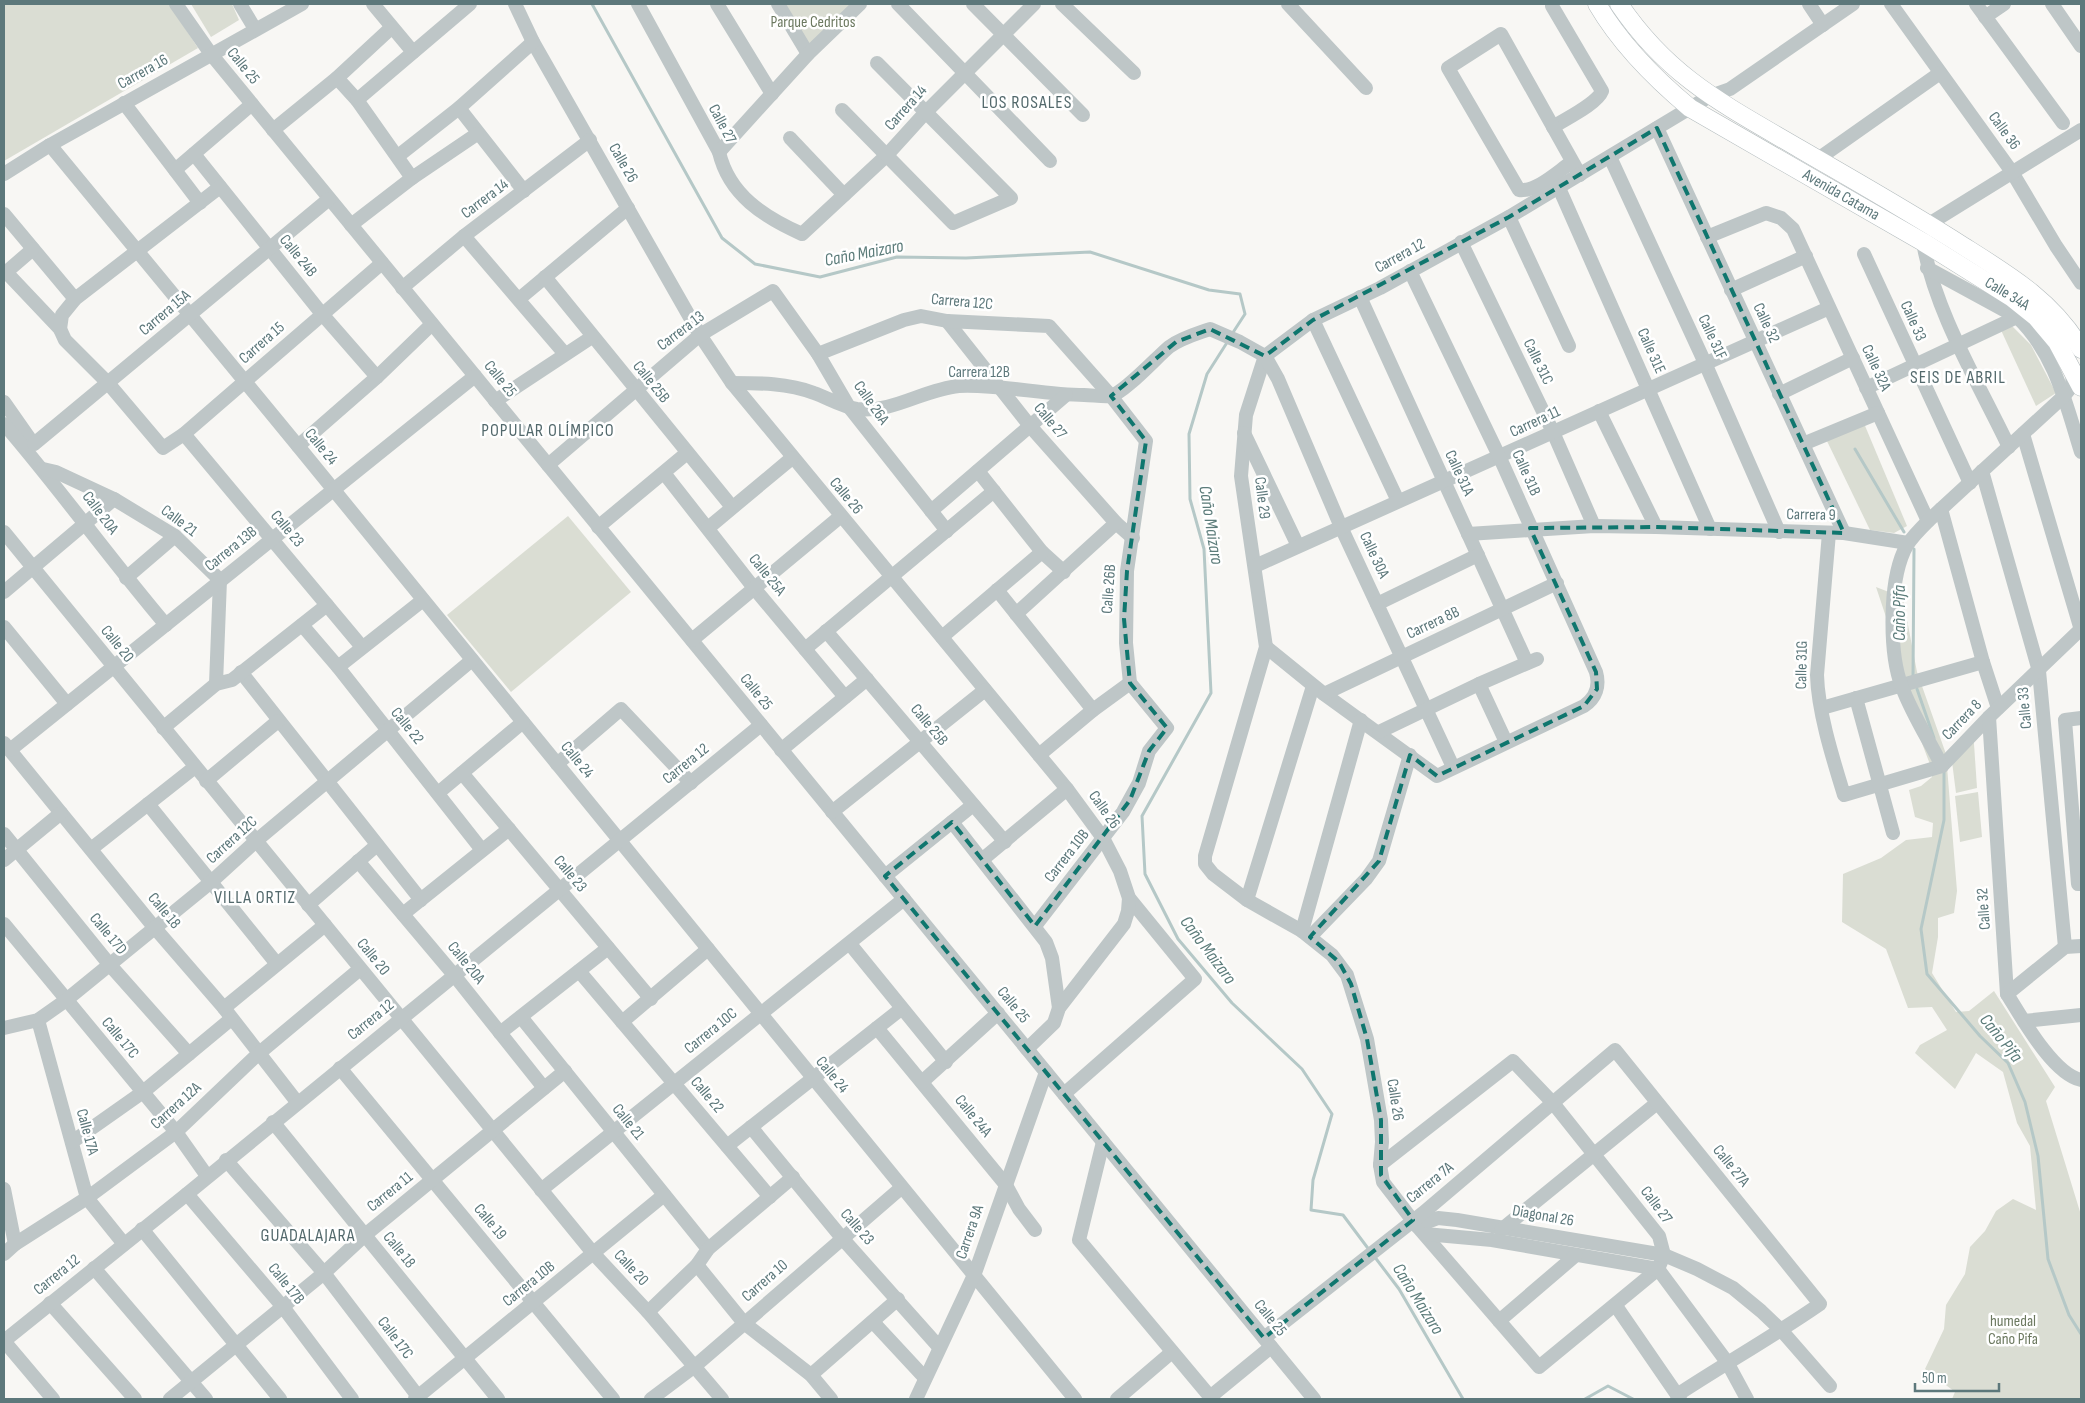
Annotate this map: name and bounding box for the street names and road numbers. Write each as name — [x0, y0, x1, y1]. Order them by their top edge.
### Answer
street label: Calle 25 — [223, 44, 263, 88]
street label: Carrera 16 — [114, 50, 172, 94]
street label: Carrera 14 — [881, 81, 931, 135]
street label: Calle 27 — [704, 101, 740, 147]
street label: Calle 36 — [1984, 108, 2024, 154]
street label: Calle 26 — [604, 140, 642, 186]
street label: Avenida Catama — [1798, 165, 1883, 225]
street label: Carrera 14 — [458, 175, 513, 223]
street label: Calle 24B — [275, 231, 321, 281]
street label: Carrera 12 — [1372, 234, 1428, 278]
street label: Calle 34A — [1981, 273, 2033, 315]
street label: Carrera 15A — [136, 286, 195, 340]
street label: Carrera 12C — [930, 290, 994, 314]
street label: Calle 33 — [1896, 298, 1930, 344]
street label: Calle 32 — [1749, 300, 1783, 346]
street label: Carrera 13 — [654, 307, 708, 355]
street label: Calle 31F — [1693, 312, 1731, 362]
street label: Carrera 15 — [235, 318, 289, 368]
street label: Calle 31E — [1633, 325, 1669, 377]
street label: Calle 31C — [1519, 336, 1557, 388]
street label: Calle 32A — [1857, 342, 1895, 394]
street label: Calle 25 — [480, 357, 520, 401]
street label: Calle 25B — [628, 357, 674, 407]
street label: Carrera 12B — [948, 363, 1010, 382]
street label: Calle 26A — [849, 377, 893, 429]
street label: Calle 27 — [1029, 399, 1071, 443]
street label: Carrera 11 — [1507, 402, 1564, 442]
street label: Calle 24 — [300, 425, 342, 469]
street label: Calle 31A — [1440, 447, 1478, 499]
street label: Calle 31B — [1508, 447, 1544, 499]
street label: Calle 26 — [825, 474, 867, 518]
street label: Calle 29 — [1250, 476, 1274, 520]
street label: Calle 20A — [78, 488, 122, 538]
street label: Calle 21 — [157, 501, 201, 541]
street label: Carrera 9 — [1786, 505, 1836, 525]
street label: Calle 23 — [266, 507, 308, 551]
street label: Carrera 13B — [201, 522, 261, 576]
street label: Calle 30A — [1355, 529, 1393, 581]
street label: Calle 25A — [744, 550, 790, 600]
street label: Calle 26B — [1098, 564, 1120, 614]
street label: Carrera 8B — [1404, 603, 1462, 643]
street label: Calle 20 — [96, 622, 138, 666]
street label: Calle 31G — [1792, 640, 1812, 690]
street label: Calle 25 — [736, 670, 776, 714]
street label: Calle 33 — [2014, 686, 2036, 730]
street label: Carrera 8 — [1938, 696, 1986, 744]
street label: Calle 25B — [906, 700, 952, 750]
street label: Calle 22 — [386, 704, 428, 748]
street label: Calle 24 — [556, 738, 598, 782]
street label: Carrera 12 — [659, 739, 713, 789]
street label: Calle 26 — [1084, 787, 1124, 833]
street label: Carrera 12C — [203, 812, 262, 868]
street label: Carrera 10B — [1040, 826, 1094, 886]
street label: Calle 23 — [549, 852, 591, 896]
street label: Calle 32 — [1973, 887, 1995, 931]
street label: Calle 18 — [143, 889, 185, 933]
street label: Calle 17D — [85, 909, 131, 959]
street label: Calle 20 — [352, 935, 394, 979]
street label: Calle 20A — [443, 938, 489, 988]
street label: Calle 25 — [993, 983, 1033, 1027]
street label: Carrera 12 — [344, 995, 398, 1045]
street label: Carrera 10C — [681, 1004, 741, 1058]
street label: Calle 17C — [97, 1013, 143, 1063]
street label: Calle 24 — [811, 1053, 853, 1097]
street label: Calle 22 — [686, 1073, 728, 1117]
street label: Carrera 12A — [147, 1078, 205, 1134]
street label: Calle 26 — [1382, 1078, 1408, 1122]
street label: Calle 24A — [950, 1091, 996, 1141]
street label: Calle 21 — [608, 1100, 648, 1144]
street label: Calle 17A — [72, 1107, 102, 1157]
street label: Calle 27A — [1708, 1141, 1754, 1191]
street label: Carrera 7A — [1403, 1158, 1457, 1208]
street label: Carrera 11 — [363, 1168, 417, 1216]
street label: Calle 27 — [1636, 1183, 1676, 1228]
street label: Calle 19 — [469, 1200, 511, 1244]
street label: Diagonal 26 — [1511, 1201, 1575, 1231]
street label: Carrera 9A — [952, 1202, 988, 1262]
street label: Calle 23 — [836, 1205, 878, 1249]
street label: Calle 18 — [379, 1228, 419, 1272]
street label: Calle 20 — [610, 1246, 652, 1290]
street label: Carrera 12 — [30, 1250, 84, 1300]
street label: Carrera 10 — [738, 1256, 792, 1306]
street label: Carrera 10B — [499, 1257, 559, 1311]
street label: Calle 17B — [264, 1259, 308, 1309]
street label: Calle 25 — [1250, 1296, 1290, 1340]
street label: Calle 17C — [373, 1313, 417, 1363]

